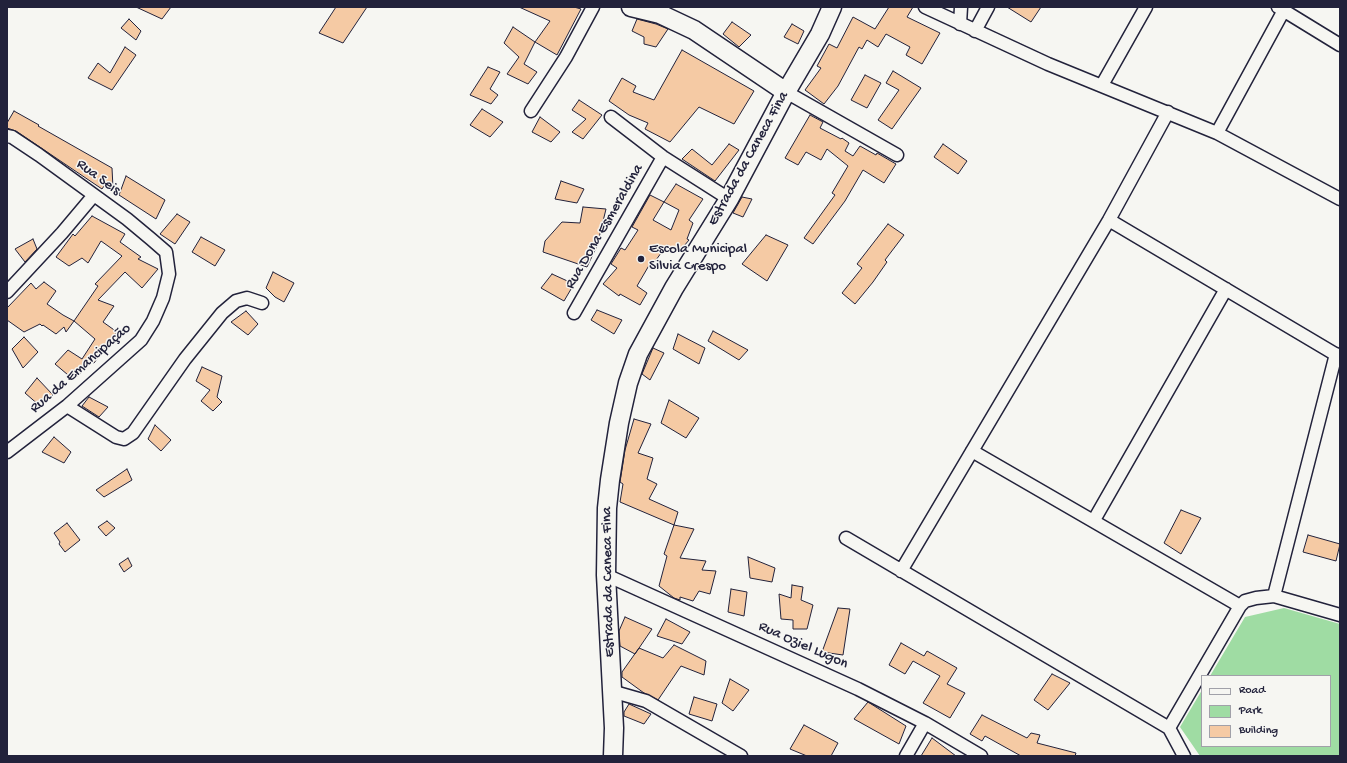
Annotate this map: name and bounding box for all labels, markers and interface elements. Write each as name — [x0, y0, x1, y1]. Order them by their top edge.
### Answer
street label: Estrada da Caneca Fina — [705, 89, 793, 229]
street label: Rua Seis — [72, 156, 124, 200]
street label: Rua Dona Esmeraldina — [562, 161, 648, 293]
place label: Escola Municipal Silvia Crespo — [649, 241, 747, 276]
marker: Escola Municipal Silvia Crespo — [636, 254, 646, 264]
street label: Rua da Emancipação — [27, 320, 135, 418]
street label: Estrada da Caneca Fina — [599, 507, 619, 657]
street label: Rua Oziel Lugon — [755, 618, 851, 674]
legend — [1201, 675, 1331, 747]
text: Road — [1239, 684, 1265, 698]
text: Park — [1239, 704, 1262, 718]
text: Building — [1239, 724, 1278, 738]

